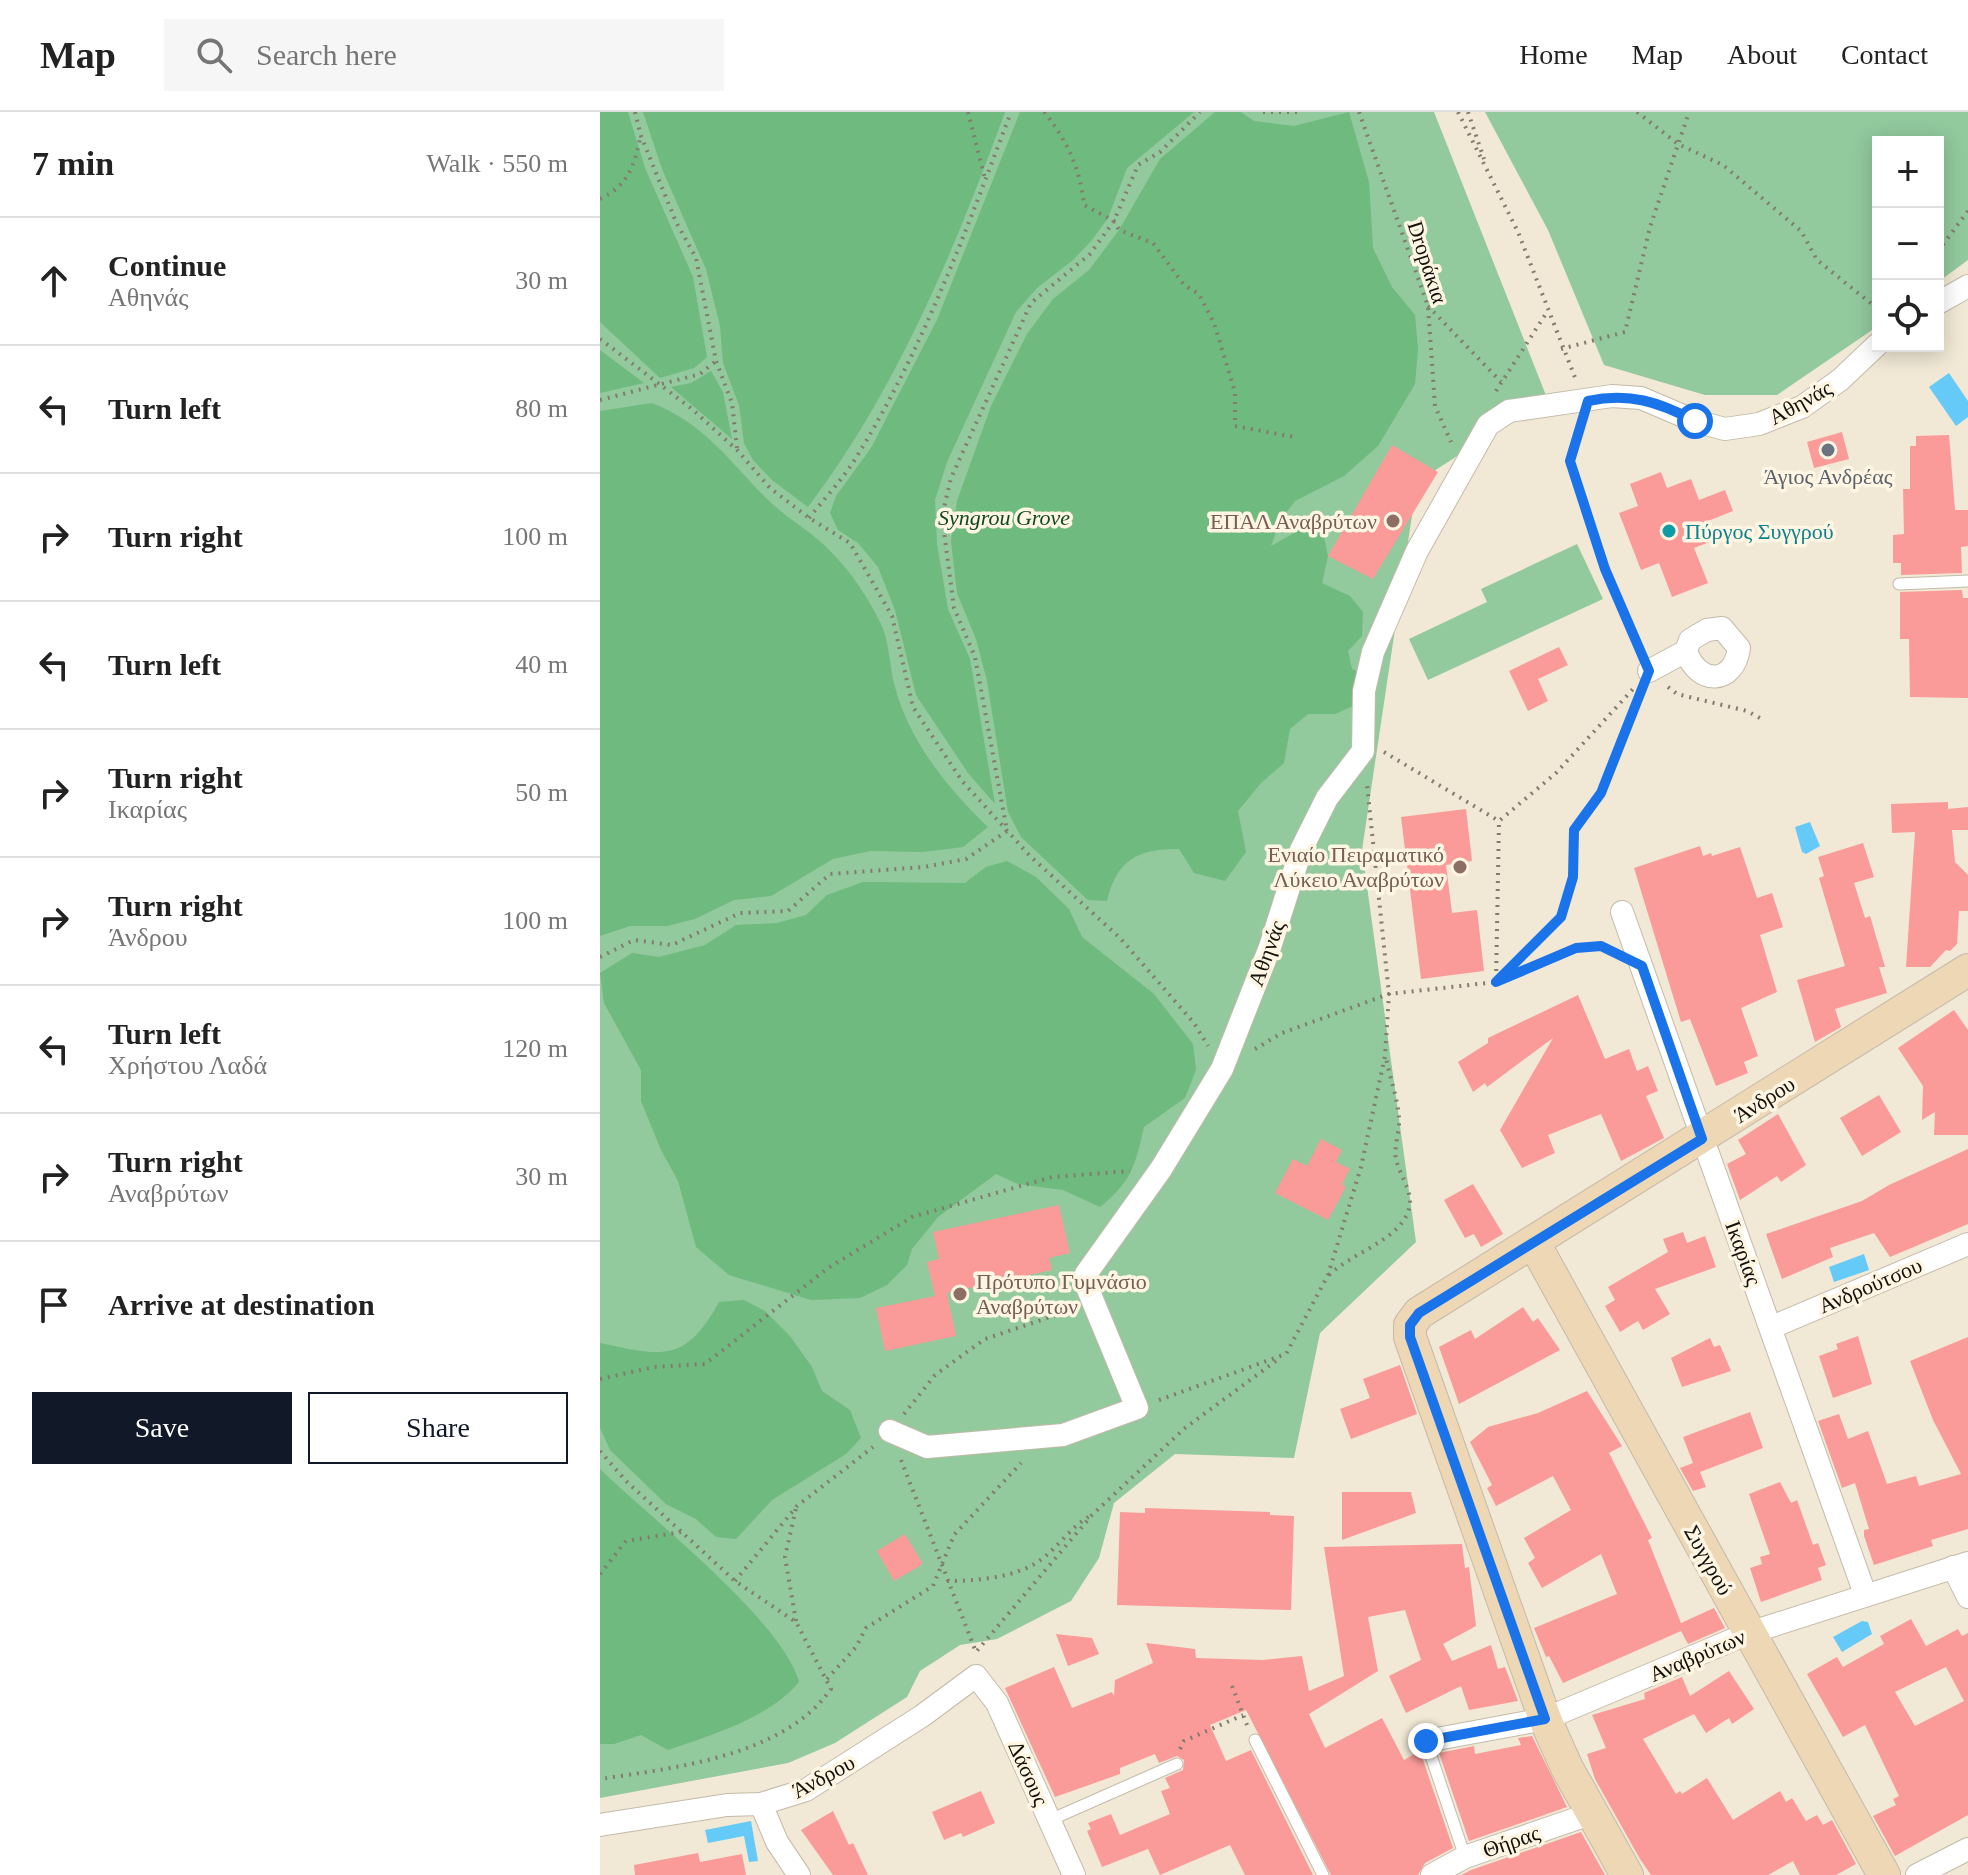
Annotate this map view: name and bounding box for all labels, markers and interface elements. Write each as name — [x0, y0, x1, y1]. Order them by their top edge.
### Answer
search box — [164, 19, 724, 91]
icon: search — [192, 33, 236, 77]
text: Map — [40, 34, 116, 76]
text: Search here — [256, 38, 397, 71]
text: Home — [1519, 39, 1588, 70]
text: Map — [1632, 39, 1683, 70]
text: About — [1727, 39, 1797, 70]
text: Contact — [1841, 39, 1928, 70]
map controls — [1872, 136, 1944, 352]
button: + — [1872, 136, 1944, 208]
text: 7 min — [32, 145, 114, 182]
text: Walk · 550 m — [426, 149, 568, 178]
button: − — [1872, 208, 1944, 280]
street label: Dropάκια — [1402, 218, 1453, 307]
text: Continue — [108, 249, 226, 282]
icon: ahead — [32, 259, 76, 303]
text: 30 m — [515, 266, 568, 295]
button: locate — [1872, 280, 1944, 352]
text: Αθηνάς — [108, 283, 189, 312]
street label: Αθηνάς — [1764, 375, 1836, 430]
icon: left — [32, 387, 76, 431]
text: Turn left — [108, 392, 221, 425]
text: 80 m — [515, 394, 568, 423]
route start — [1677, 403, 1713, 439]
marker: Άγιος Ανδρέας — [1819, 441, 1837, 459]
place label: Άγιος Ανδρέας — [1763, 464, 1893, 489]
park label: Syngrou Grove — [938, 505, 1070, 530]
place label: ΕΠΑΛ Αναβρύτων — [1210, 509, 1377, 534]
marker: ΕΠΑΛ Αναβρύτων — [1384, 512, 1402, 530]
icon: right — [32, 515, 76, 559]
place label: Πύργος Συγγρού — [1685, 519, 1834, 544]
text: Turn right — [108, 520, 243, 553]
text: 100 m — [502, 522, 568, 551]
marker: Πύργος Συγγρού — [1660, 522, 1678, 540]
icon: left — [32, 643, 76, 687]
text: Turn left — [108, 648, 221, 681]
text: 40 m — [515, 650, 568, 679]
text: Turn right — [108, 761, 243, 794]
icon: right — [32, 771, 76, 815]
text: 50 m — [515, 778, 568, 807]
text: Ικαρίας — [108, 795, 187, 824]
place label: Ενιαίο Πειραματικό Λύκειο Αναβρύτων — [1268, 842, 1444, 892]
marker: Ενιαίο Πειραματικό Λύκειο Αναβρύτων — [1451, 858, 1469, 876]
text: Turn right — [108, 889, 243, 922]
icon: right — [32, 899, 76, 943]
text: 100 m — [502, 906, 568, 935]
street label: Αθηνάς — [1243, 917, 1290, 989]
text: Άνδρου — [108, 923, 188, 952]
text: Turn left — [108, 1017, 221, 1050]
icon: left — [32, 1027, 76, 1071]
text: 120 m — [502, 1034, 568, 1063]
text: Χρήστου Λαδά — [108, 1051, 267, 1080]
street label: Άνδρου — [1729, 1071, 1800, 1128]
text: Turn right — [108, 1145, 243, 1178]
icon: right — [32, 1155, 76, 1199]
text: 30 m — [515, 1162, 568, 1191]
text: Αναβρύτων — [108, 1179, 229, 1208]
street label: Ικαρίας — [1720, 1217, 1767, 1289]
street label: Ανδρούτσου — [1815, 1252, 1926, 1318]
place label: Πρότυπο Γυμνάσιο Αναβρύτων — [976, 1269, 1147, 1319]
icon: arrive — [32, 1283, 76, 1327]
marker: Πρότυπο Γυμνάσιο Αναβρύτων — [951, 1285, 969, 1303]
text: Arrive at destination — [108, 1288, 375, 1321]
button: Save — [32, 1392, 292, 1464]
button: Share — [308, 1392, 568, 1464]
street label: Συγγρού — [1679, 1521, 1738, 1600]
street label: Αναβρύτων — [1645, 1624, 1749, 1687]
route end — [1408, 1723, 1444, 1759]
street label: Δάσους — [1003, 1737, 1054, 1810]
street label: Άνδρου — [788, 1750, 859, 1803]
street label: Θήρας — [1479, 1820, 1543, 1863]

